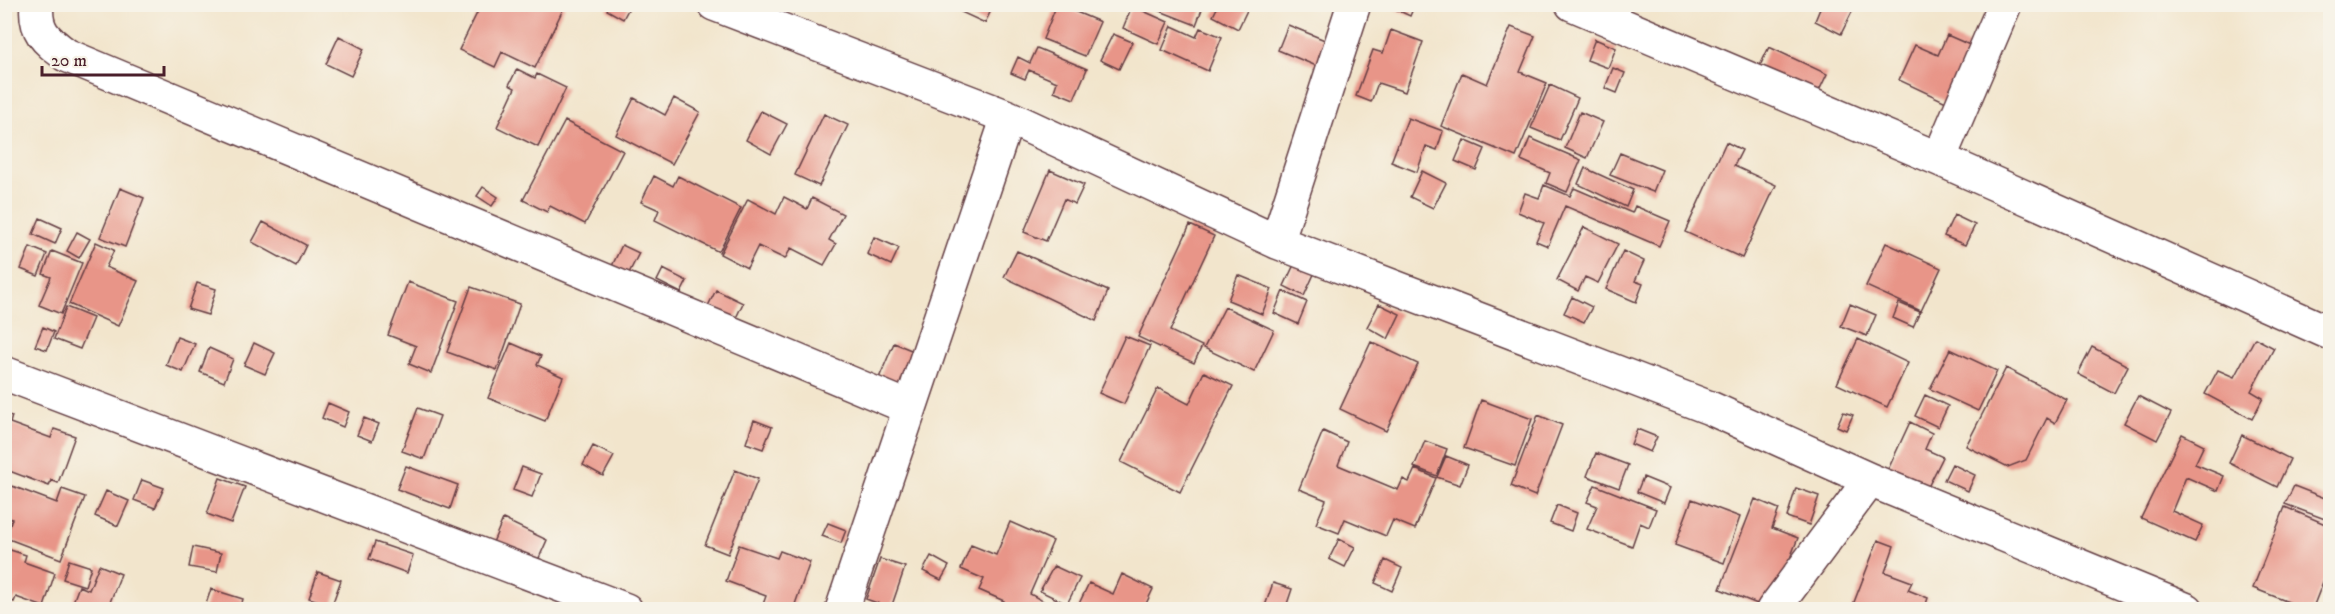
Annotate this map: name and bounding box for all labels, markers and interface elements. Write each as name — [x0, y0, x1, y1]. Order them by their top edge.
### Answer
scale bar — [42, 39, 164, 77]
text: 20 m — [51, 50, 87, 72]

